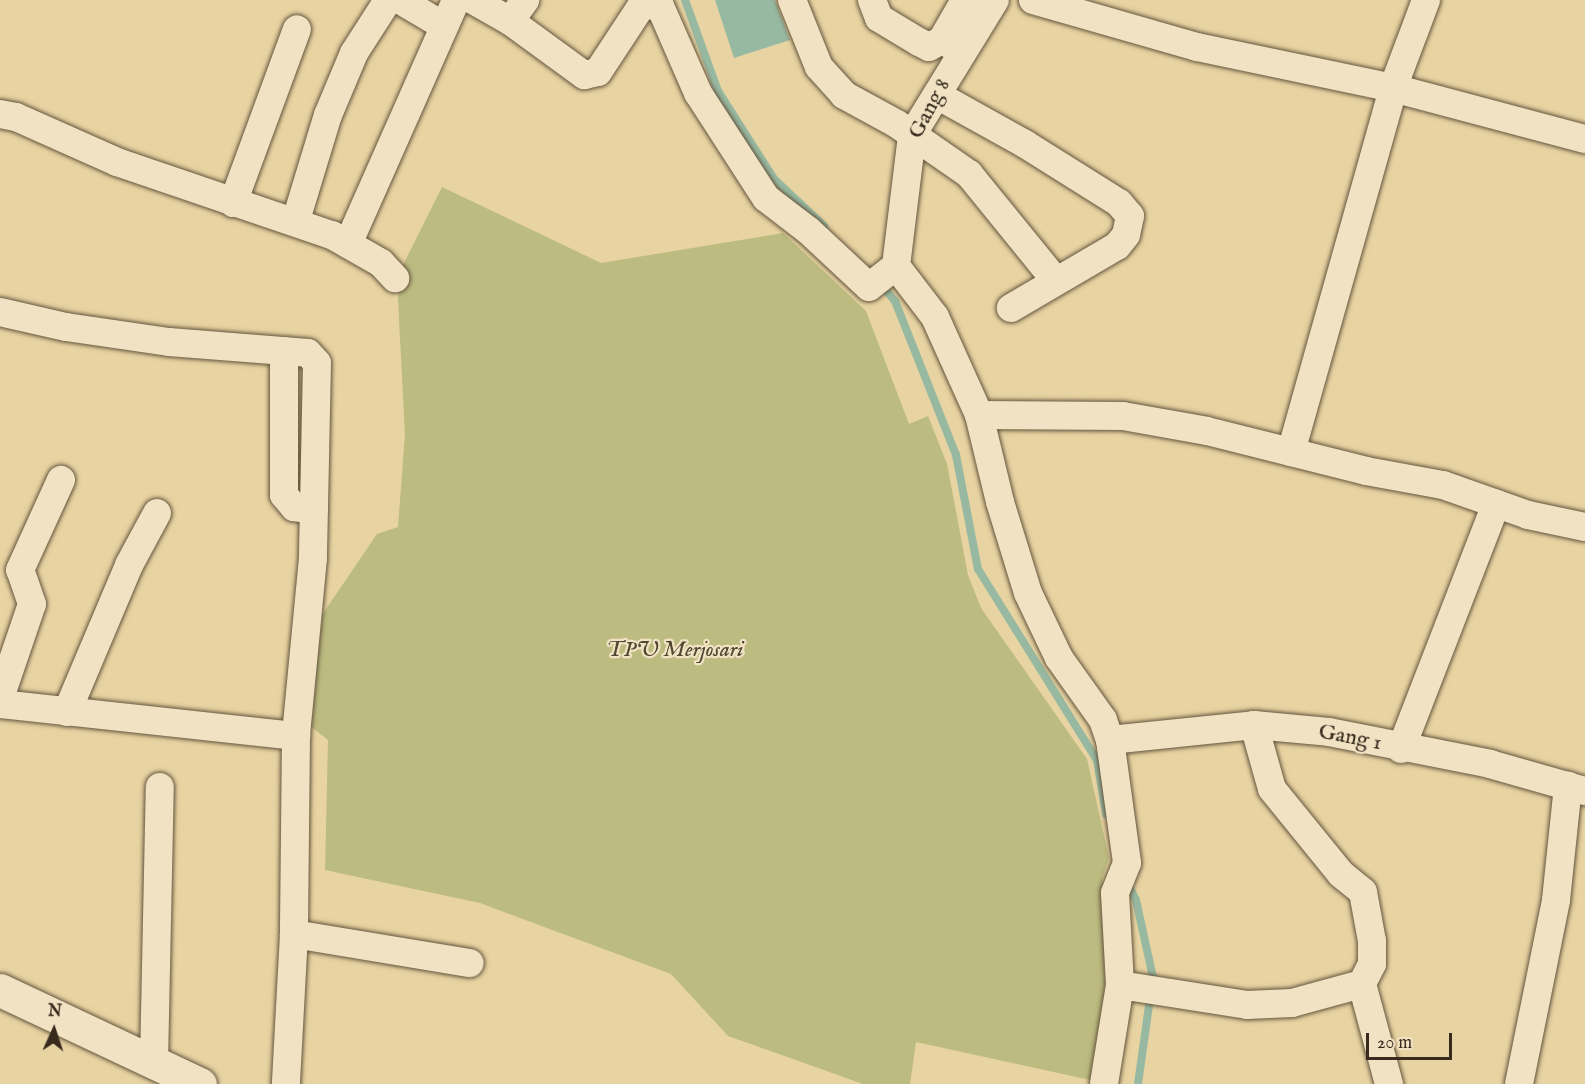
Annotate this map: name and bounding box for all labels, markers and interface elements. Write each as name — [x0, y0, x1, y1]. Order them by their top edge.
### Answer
street label: Gang 8 — [903, 75, 957, 143]
park label: TPU Merjosari — [607, 638, 743, 664]
street label: Gang 1 — [1316, 719, 1384, 757]
north arrow — [24, 1000, 84, 1060]
text: N — [48, 1002, 62, 1022]
scale bar — [1369, 1021, 1454, 1059]
text: 20 m — [1377, 1032, 1412, 1055]

